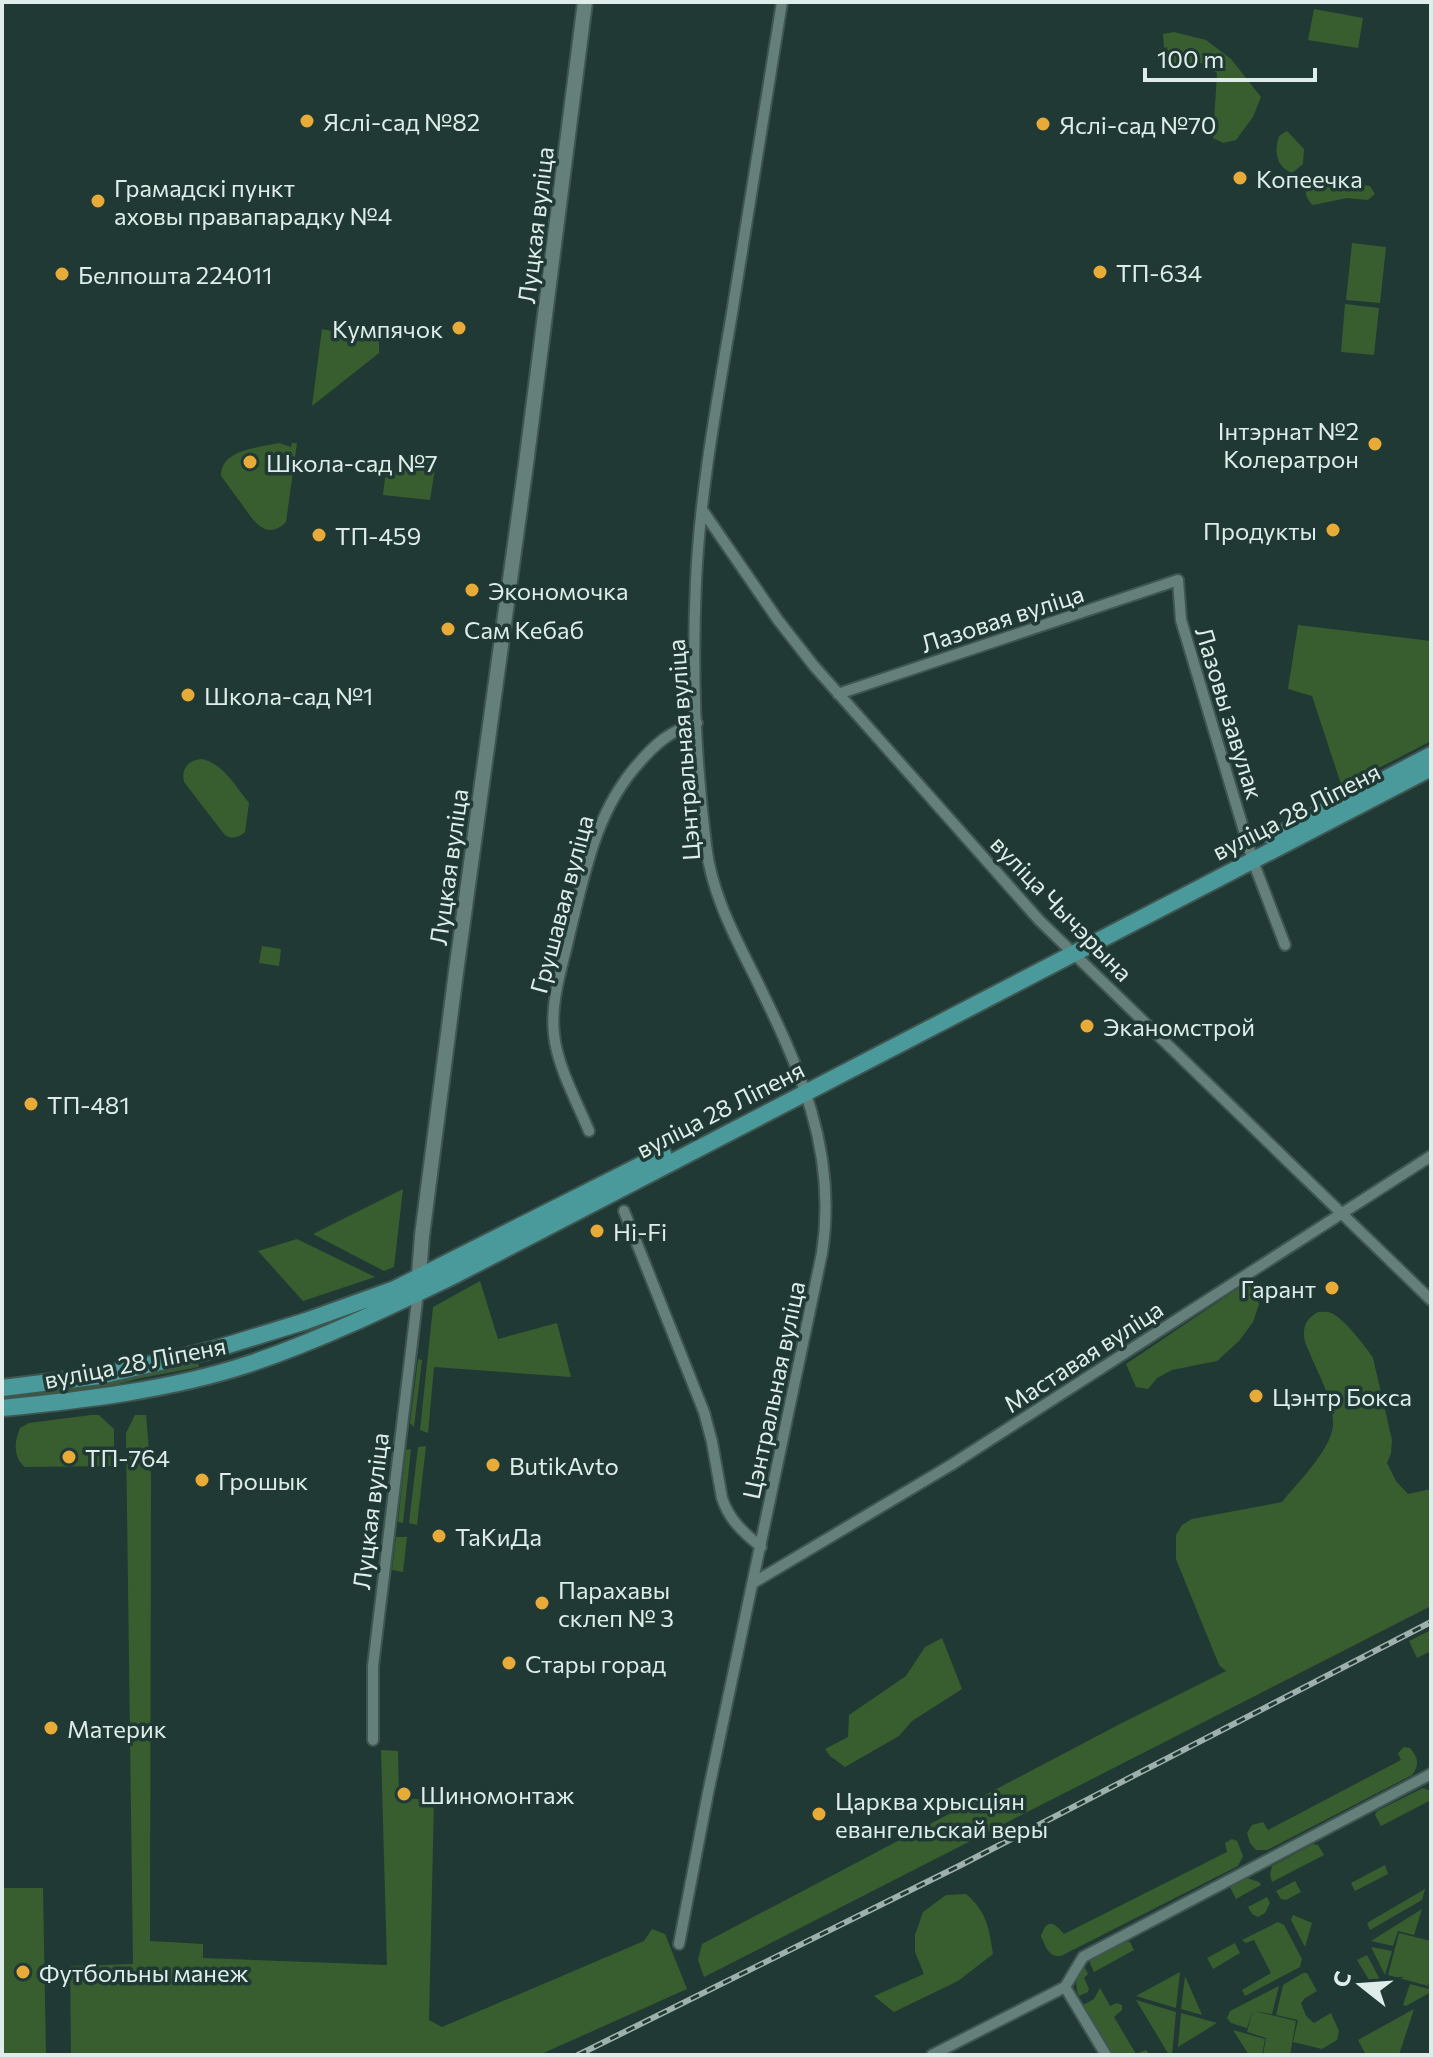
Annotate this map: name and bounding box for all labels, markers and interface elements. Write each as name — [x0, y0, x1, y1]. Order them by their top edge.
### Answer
scale bar — [1145, 32, 1315, 82]
text: 100 m — [1157, 44, 1224, 73]
place label: Яслі-сад №82 — [323, 107, 480, 136]
place label: Яслі-сад №70 — [1059, 110, 1216, 139]
marker: Яслі-сад №82 — [298, 112, 316, 130]
marker: Яслі-сад №70 — [1034, 115, 1052, 133]
street label: Луцкая вуліца — [511, 145, 559, 305]
place label: Копеечка — [1256, 164, 1363, 193]
marker: Копеечка — [1231, 169, 1249, 187]
place label: Грамадскі пункт аховы правапарадку №4 — [114, 173, 392, 230]
marker: Грамадскі пункт аховы правапарадку №4 — [89, 192, 107, 210]
place label: ТП-634 — [1116, 258, 1202, 287]
place label: Белпошта 224011 — [78, 260, 273, 289]
marker: ТП-634 — [1091, 263, 1109, 281]
marker: Белпошта 224011 — [53, 265, 71, 283]
place label: Кумпячок — [332, 314, 443, 343]
marker: Кумпячок — [450, 319, 468, 337]
place label: Інтэрнат №2 Колератрон — [1218, 416, 1359, 473]
marker: Інтэрнат №2 Колератрон — [1366, 435, 1384, 453]
place label: Школа-сад №7 — [266, 448, 438, 477]
marker: Школа-сад №7 — [241, 453, 259, 471]
place label: Продукты — [1203, 516, 1317, 545]
place label: ТП-459 — [335, 521, 421, 550]
marker: Продукты — [1324, 521, 1342, 539]
marker: ТП-459 — [310, 526, 328, 544]
place label: Экономочка — [488, 576, 628, 605]
street label: Лазовая вуліца — [917, 578, 1087, 658]
marker: Экономочка — [463, 581, 481, 599]
place label: Сам Кебаб — [464, 615, 584, 644]
marker: Сам Кебаб — [439, 620, 457, 638]
street label: Лазовы завулак — [1190, 623, 1270, 803]
street label: Цэнтральная вуліца — [661, 638, 705, 862]
place label: Школа-сад №1 — [204, 681, 373, 710]
marker: Школа-сад №1 — [179, 686, 197, 704]
street label: вуліца 28 Ліпеня — [1207, 756, 1385, 866]
street label: Луцкая вуліца — [423, 787, 473, 947]
street label: Грушавая вуліца — [523, 812, 599, 996]
street label: вуліца Чычэрына — [985, 829, 1139, 987]
place label: Эканомстрой — [1103, 1012, 1255, 1041]
marker: Эканомстрой — [1078, 1017, 1096, 1035]
street label: вуліца 28 Ліпеня — [631, 1054, 809, 1164]
place label: ТП-481 — [47, 1090, 130, 1119]
marker: ТП-481 — [22, 1095, 40, 1113]
place label: Hi-Fi — [613, 1217, 667, 1246]
marker: Hi-Fi — [588, 1222, 606, 1240]
place label: Гарант — [1241, 1274, 1316, 1303]
street label: Цэнтральная вуліца — [736, 1278, 810, 1502]
marker: Гарант — [1323, 1279, 1341, 1297]
street label: Маставая вуліца — [998, 1294, 1168, 1418]
street label: вуліца 28 Ліпеня — [42, 1330, 228, 1394]
place label: Цэнтр Бокса — [1272, 1382, 1412, 1411]
marker: Цэнтр Бокса — [1247, 1387, 1265, 1405]
street label: Луцкая вуліца — [346, 1431, 394, 1591]
place label: ТП-764 — [85, 1443, 170, 1472]
marker: ТП-764 — [60, 1448, 78, 1466]
place label: ButikAvto — [509, 1451, 619, 1480]
marker: ButikAvto — [484, 1456, 502, 1474]
place label: Грошык — [218, 1466, 308, 1495]
marker: Грошык — [193, 1471, 211, 1489]
place label: ТаКиДа — [455, 1522, 542, 1551]
marker: ТаКиДа — [430, 1527, 448, 1545]
place label: Парахавы склеп № 3 — [558, 1575, 674, 1632]
marker: Парахавы склеп № 3 — [533, 1594, 551, 1612]
place label: Стары горад — [525, 1649, 666, 1678]
marker: Стары горад — [500, 1654, 518, 1672]
place label: Материк — [67, 1714, 167, 1743]
marker: Материк — [42, 1719, 60, 1737]
place label: Шиномонтаж — [420, 1780, 575, 1809]
marker: Шиномонтаж — [395, 1785, 413, 1803]
place label: Царква хрысціян евангельскай веры — [835, 1786, 1048, 1843]
marker: Царква хрысціян евангельскай веры — [810, 1805, 828, 1823]
north arrow — [1321, 1945, 1401, 2025]
place label: Футбольны манеж — [39, 1958, 249, 1987]
marker: Футбольны манеж — [14, 1963, 32, 1981]
text: С — [1326, 1968, 1357, 1990]

